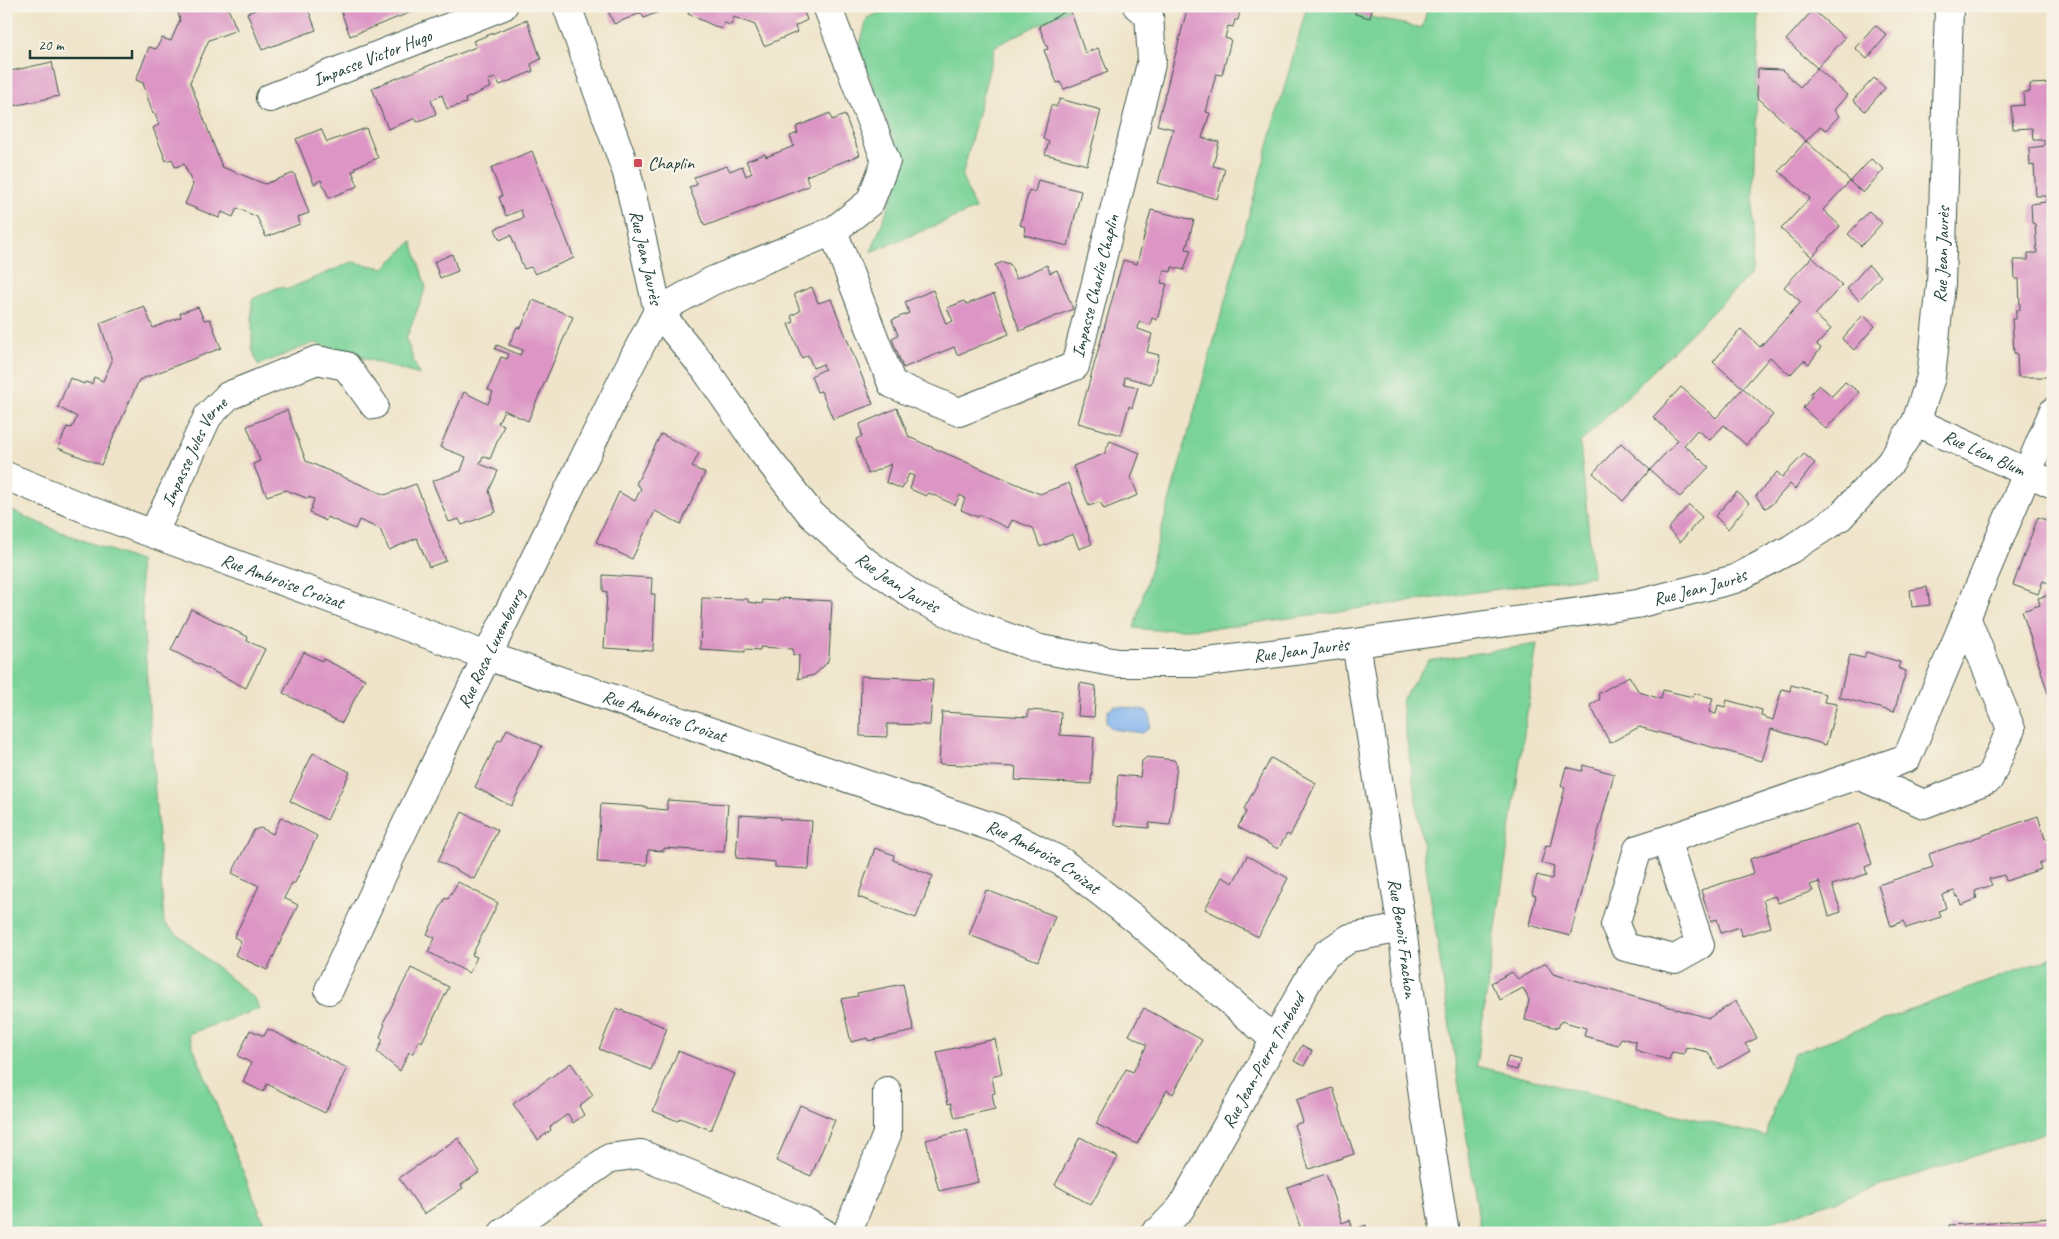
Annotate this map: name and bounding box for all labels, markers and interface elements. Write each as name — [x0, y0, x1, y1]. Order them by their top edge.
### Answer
street label: Impasse Victor Hugo — [310, 24, 436, 91]
scale bar — [30, 28, 132, 60]
text: 20 m — [38, 36, 65, 55]
place label: Chaplin — [648, 152, 695, 174]
marker: Chaplin — [632, 157, 644, 169]
street label: Rue Jean Jaurès — [1928, 205, 1954, 303]
street label: Rue Jean Jaurès — [625, 208, 668, 308]
street label: Impasse Charlie Chaplin — [1067, 211, 1124, 360]
street label: Impasse Jules Verne — [157, 392, 232, 510]
street label: Rue Léon Blum — [1940, 425, 2030, 481]
street label: Rue Jean Jaurès — [851, 547, 944, 619]
street label: Rue Ambroise Croizat — [218, 549, 349, 614]
street label: Rue Jean Jaurès — [1651, 563, 1752, 610]
street label: Rue Rosa Luxembourg — [453, 584, 530, 712]
street label: Rue Jean Jaurès — [1252, 633, 1352, 667]
street label: Rue Ambroise Croizat — [600, 685, 731, 748]
street label: Rue Ambroise Croizat — [983, 815, 1106, 900]
street label: Rue Benoit Frachon — [1383, 877, 1422, 1000]
street label: Rue Jean-Pierre Timbaud — [1217, 987, 1311, 1132]

